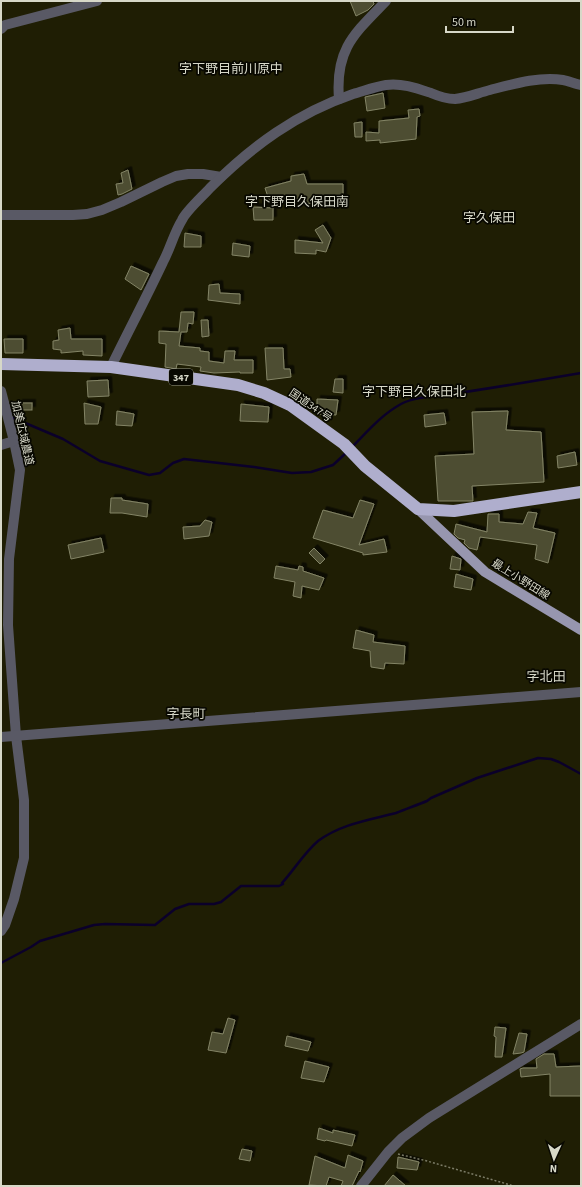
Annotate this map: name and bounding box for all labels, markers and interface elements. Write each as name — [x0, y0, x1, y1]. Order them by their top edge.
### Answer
scale bar — [446, 8, 513, 34]
text: 50 m — [452, 14, 476, 31]
district label: 字下野目前川原中 — [179, 60, 283, 78]
district label: 字下野目久保田南 — [245, 193, 349, 211]
district label: 字久保田 — [463, 209, 515, 227]
road number: 347 — [169, 369, 193, 385]
district label: 字下野目久保田北 — [362, 383, 466, 401]
street label: 国道347号 — [286, 385, 335, 425]
street label: 加美広域農道 — [8, 399, 37, 467]
street label: 最上小野田線 — [489, 556, 553, 603]
district label: 字北田 — [526, 668, 566, 686]
district label: 字長町 — [166, 705, 206, 723]
north arrow — [534, 1139, 574, 1179]
text: N — [549, 1161, 558, 1176]

